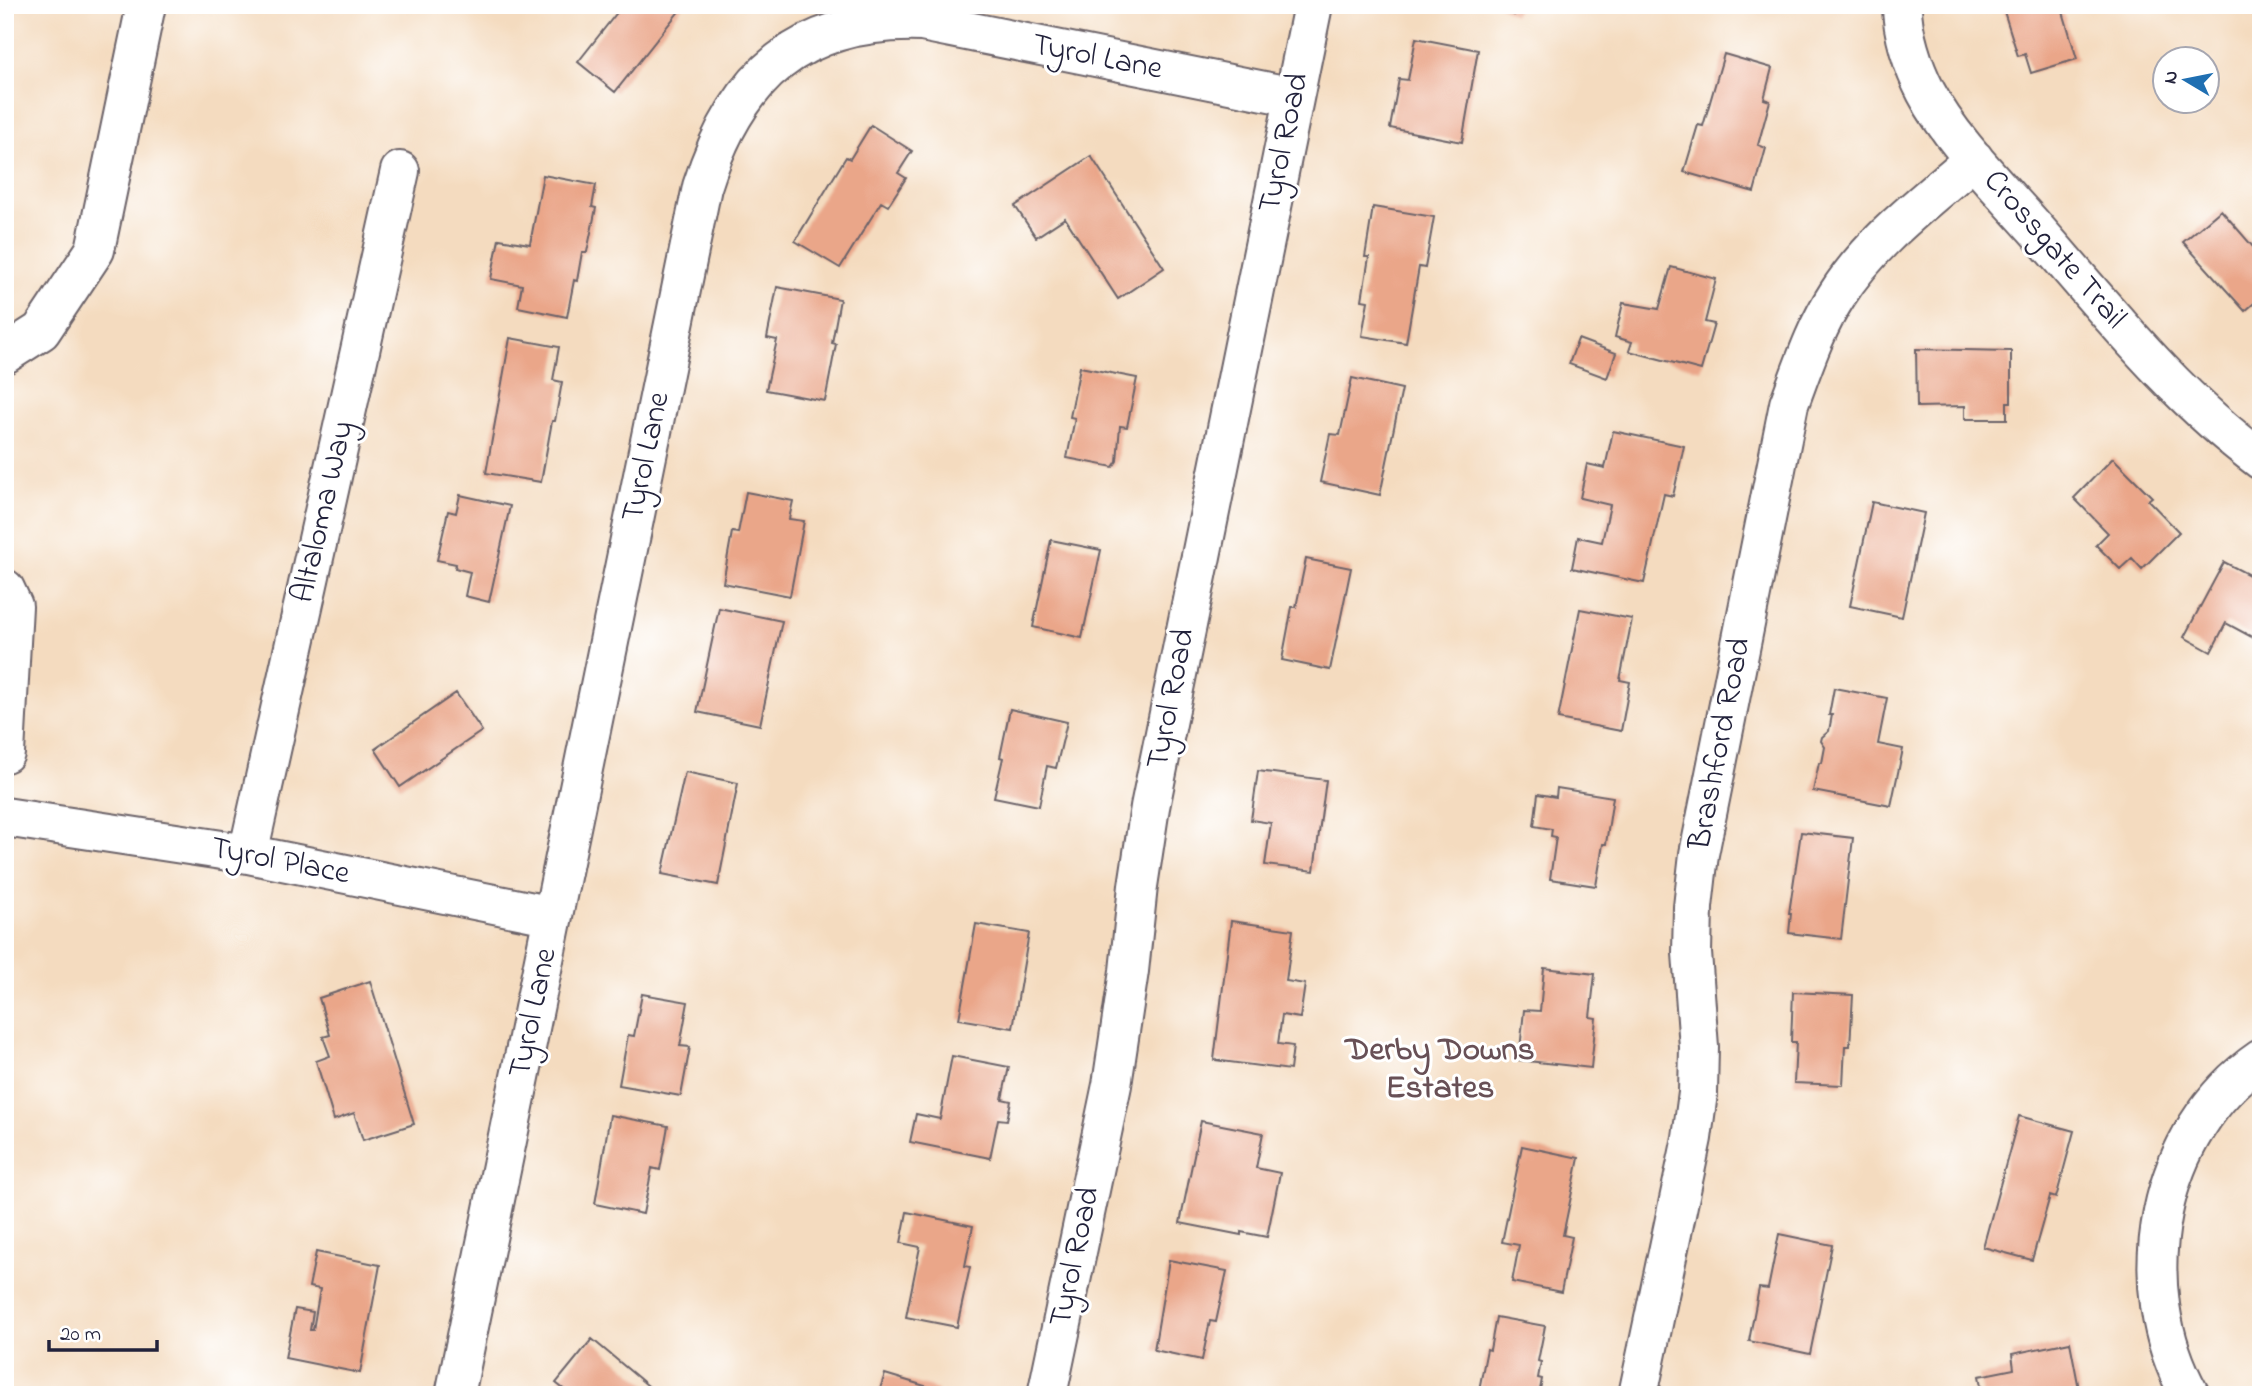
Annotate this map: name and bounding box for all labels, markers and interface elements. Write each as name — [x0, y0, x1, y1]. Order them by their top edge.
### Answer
street label: Tyrol Lane — [1028, 22, 1167, 94]
north arrow — [2150, 46, 2220, 116]
street label: Tyrol Road — [1247, 69, 1323, 217]
text: N — [2157, 69, 2186, 86]
street label: Crossgate Trail — [1971, 160, 2137, 340]
street label: Tyrol Lane — [610, 387, 684, 526]
street label: Altaloma Way — [280, 417, 368, 607]
street label: Tyrol Road — [1135, 625, 1209, 773]
street label: Brashford Road — [1677, 634, 1765, 855]
street label: Tyrol Place — [207, 826, 354, 899]
street label: Tyrol Lane — [497, 943, 571, 1082]
district label: Derby Downs Estates — [1343, 1027, 1535, 1113]
street label: Tyrol Road — [1038, 1183, 1114, 1331]
scale bar — [49, 1309, 158, 1353]
text: 20 m — [60, 1320, 101, 1350]

